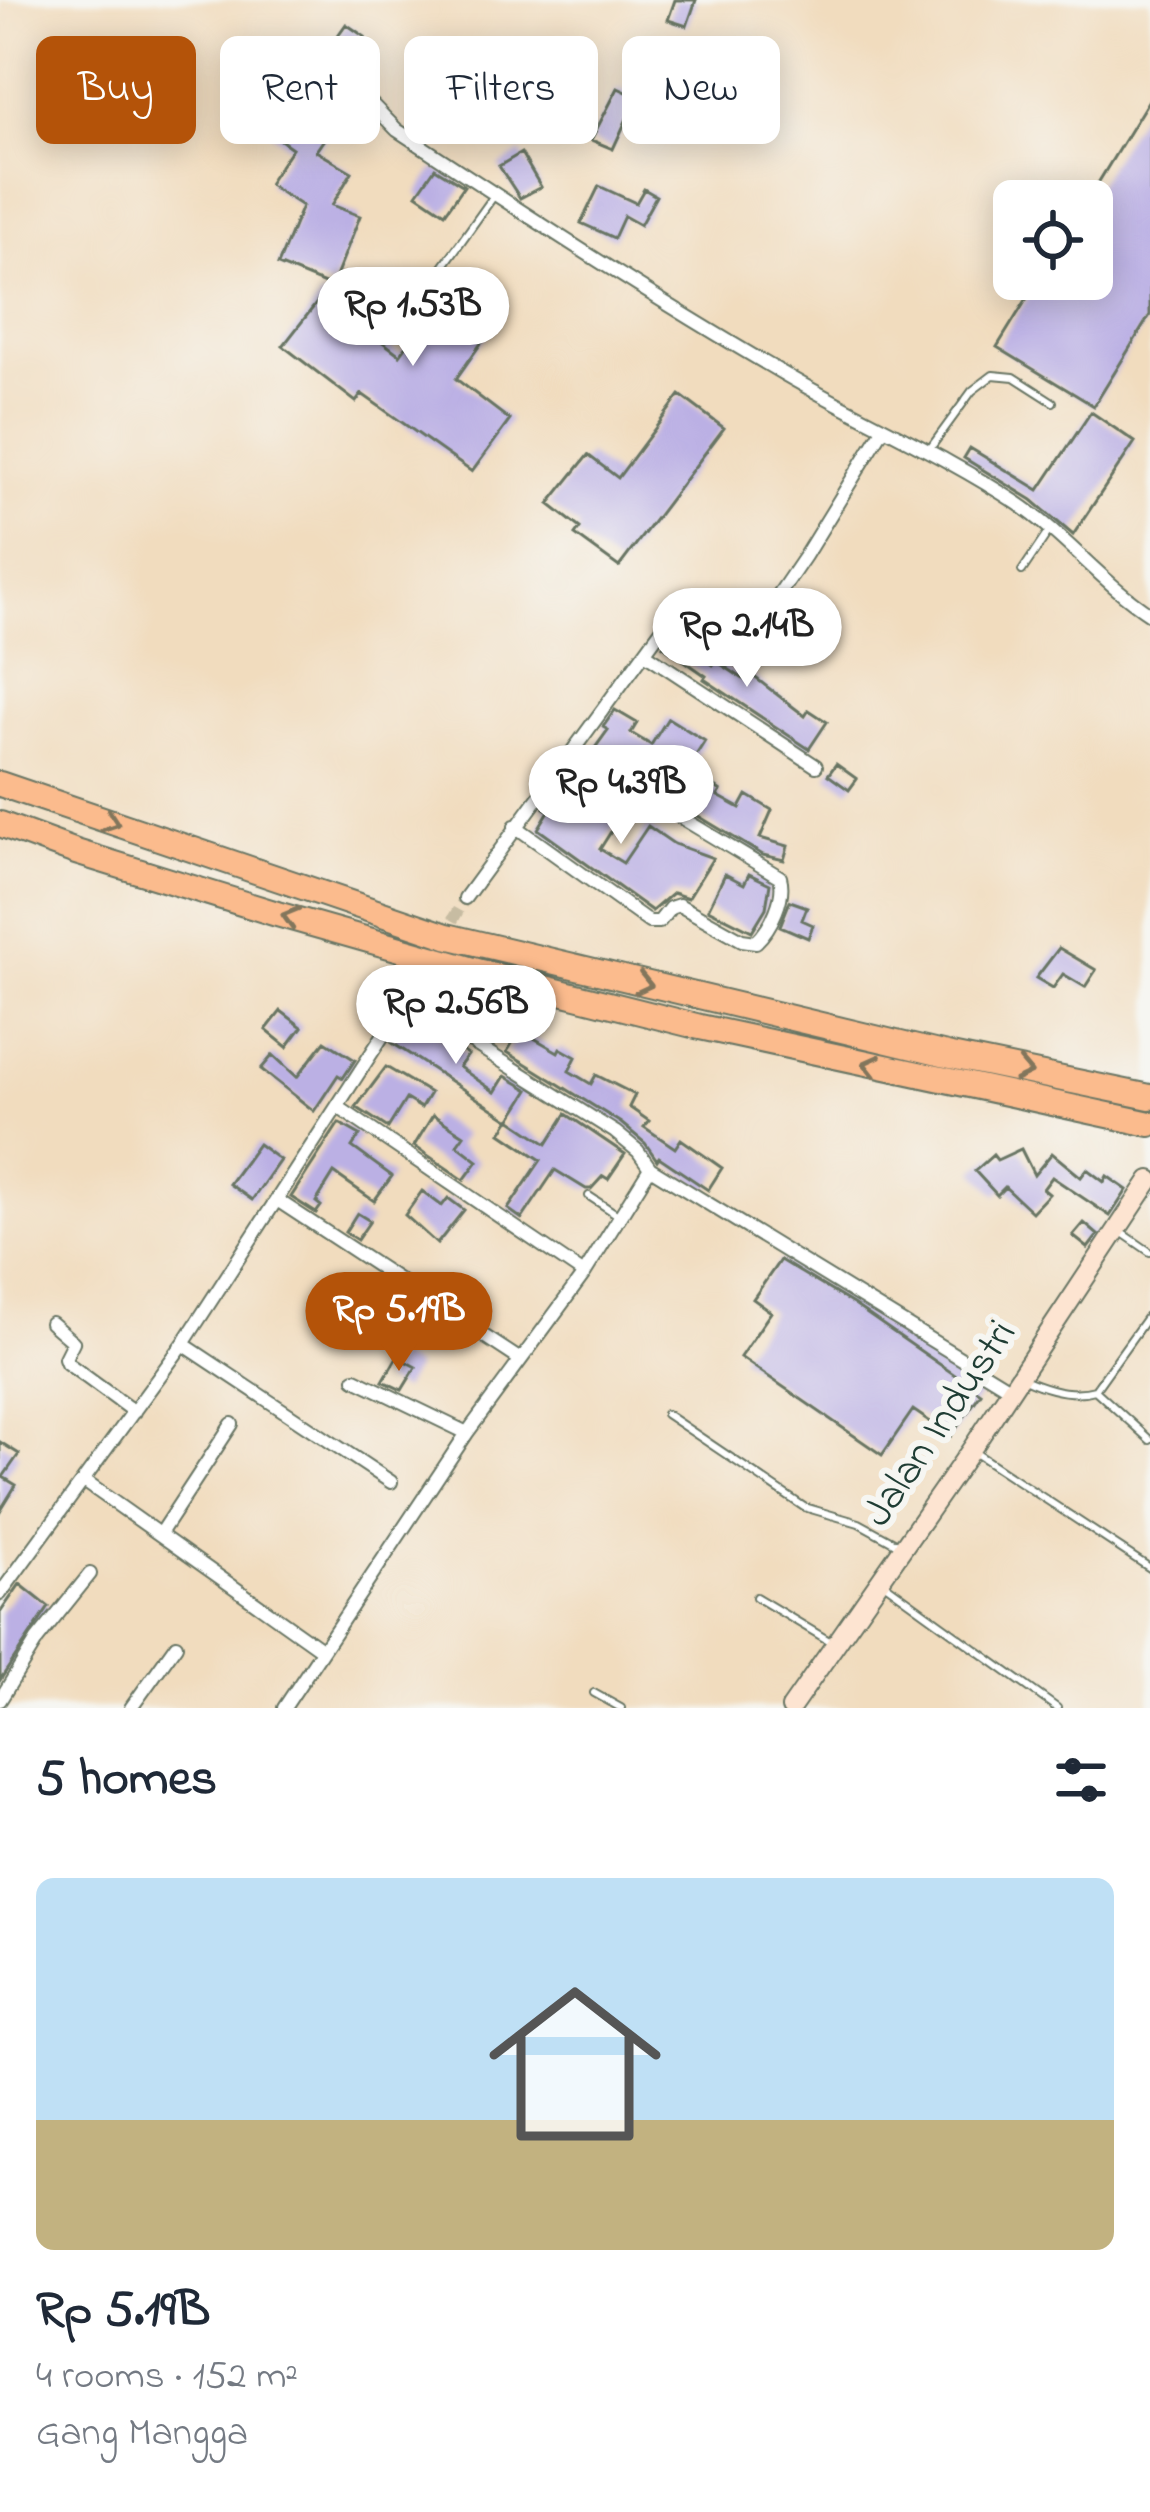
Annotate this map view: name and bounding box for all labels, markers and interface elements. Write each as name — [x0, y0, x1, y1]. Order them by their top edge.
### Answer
chip: Buy — [36, 36, 196, 144]
chip: Rent — [220, 36, 380, 144]
chip: Filters — [404, 36, 598, 144]
chip: New — [622, 36, 780, 144]
map controls — [993, 180, 1113, 300]
button: locate — [993, 180, 1113, 300]
pin: Rp 1.53B — [289, 267, 537, 369]
text: Rp 1.53B — [344, 277, 482, 334]
pin: Rp 2.14B — [623, 588, 871, 690]
text: Rp 2.14B — [680, 598, 814, 655]
pin: Rp 4.39B — [497, 745, 745, 847]
text: Rp 4.39B — [556, 755, 686, 812]
one-way arrow — [100, 807, 121, 832]
one-way arrow — [280, 906, 301, 931]
pin: Rp 2.56B — [332, 965, 580, 1067]
one-way arrow — [634, 971, 654, 996]
text: Rp 2.56B — [383, 975, 529, 1032]
one-way arrow — [861, 1054, 882, 1079]
one-way arrow — [1014, 1058, 1034, 1083]
pin: Rp 5.19B — [275, 1272, 523, 1374]
text: Rp 5.19B — [332, 1282, 466, 1339]
street label: Jalan Industri — [849, 1308, 1033, 1540]
text: 5 homes — [36, 1743, 217, 1818]
icon: filters — [1048, 1747, 1114, 1813]
icon: home — [467, 1956, 683, 2172]
text: Rp 5.19B — [36, 2274, 210, 2349]
text: 4 rooms · 152 m² — [36, 2349, 298, 2406]
text: Gang Mangga — [36, 2406, 248, 2463]

